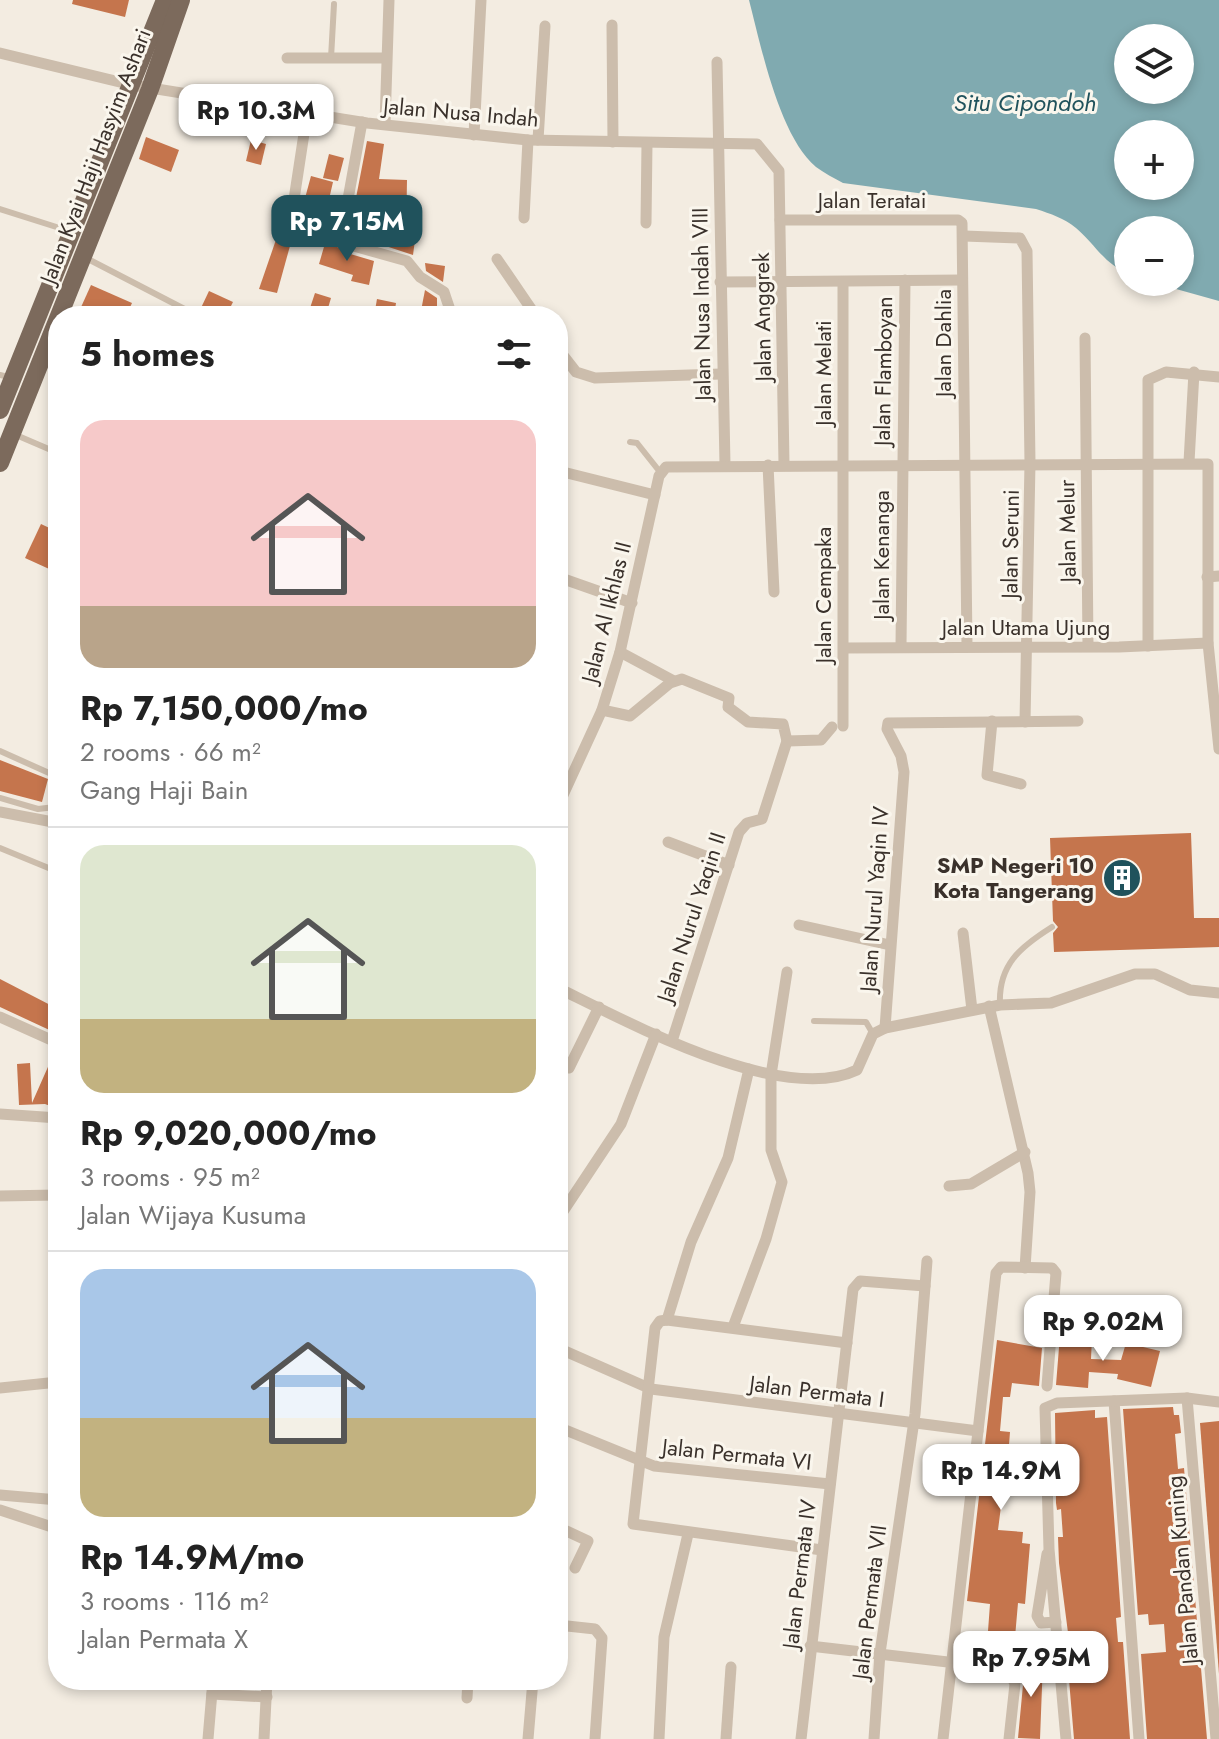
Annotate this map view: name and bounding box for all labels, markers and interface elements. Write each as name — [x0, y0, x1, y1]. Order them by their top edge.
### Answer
street label: Jalan Kyai Haji Hasyim Ashari — [30, 24, 158, 291]
map controls — [1114, 24, 1194, 296]
button: layers — [1114, 24, 1194, 104]
pin: Rp 10.3M — [173, 84, 339, 152]
water label: Situ Cipondoh — [954, 85, 1096, 120]
street label: Jalan Nusa Indah — [379, 89, 540, 135]
text: Rp 10.3M — [197, 91, 315, 129]
button: + — [1114, 120, 1194, 200]
street label: Jalan Teratai — [815, 184, 926, 216]
pin: Rp 7.15M — [264, 195, 430, 263]
text: Rp 7.15M — [289, 202, 405, 240]
street label: Jalan Nusa Indah VIII — [683, 207, 719, 404]
button: − — [1114, 216, 1194, 296]
street label: Jalan Anggrek — [745, 252, 779, 385]
street label: Jalan Dahlia — [927, 289, 959, 400]
street label: Jalan Flamboyan — [866, 296, 900, 449]
street label: Jalan Melati — [807, 320, 839, 429]
text: 5 homes — [80, 330, 214, 379]
icon: filters — [492, 332, 536, 376]
icon: home — [236, 472, 380, 616]
street label: Jalan Melur — [1050, 479, 1084, 586]
street label: Jalan Seruni — [993, 489, 1027, 602]
street label: Jalan Kenanga — [865, 490, 897, 623]
street label: Jalan Cempaka — [807, 527, 839, 666]
street label: Jalan Al Ikhlas II — [572, 538, 639, 689]
street label: Jalan Utama Ujung — [939, 611, 1110, 643]
text: Rp 7,150,000/mo — [80, 684, 368, 733]
text: 2 rooms · 66 m² — [80, 733, 261, 771]
text: Gang Haji Bain — [80, 771, 249, 809]
street label: Jalan Nurul Yaqin IV — [851, 805, 896, 996]
street label: Jalan Nurul Yaqin II — [648, 828, 734, 1009]
place label: SMP Negeri 10 Kota Tangerang — [933, 849, 1094, 906]
building icon: SMP Negeri 10 Kota Tangerang — [1101, 857, 1143, 899]
icon: home — [236, 897, 380, 1041]
text: Rp 9,020,000/mo — [80, 1109, 377, 1158]
text: 3 rooms · 95 m² — [80, 1158, 260, 1196]
text: Jalan Wijaya Kusuma — [80, 1196, 306, 1234]
pin: Rp 9.02M — [1020, 1295, 1186, 1363]
text: Rp 9.02M — [1042, 1302, 1164, 1340]
icon: home — [236, 1321, 380, 1465]
street label: Jalan Permata I — [745, 1366, 886, 1415]
street label: Jalan Permata VI — [658, 1430, 813, 1478]
pin: Rp 14.9M — [918, 1444, 1084, 1512]
text: Rp 14.9M — [941, 1451, 1061, 1489]
street label: Jalan Pandan Kuning — [1158, 1474, 1206, 1669]
street label: Jalan Permata IV — [774, 1497, 824, 1653]
street label: Jalan Permata VII — [843, 1523, 894, 1684]
text: Rp 14.9M/mo — [80, 1533, 304, 1582]
text: 3 rooms · 116 m² — [80, 1582, 269, 1620]
text: Jalan Permata X — [80, 1620, 248, 1658]
pin: Rp 7.95M — [948, 1631, 1114, 1699]
text: Rp 7.95M — [971, 1638, 1091, 1676]

